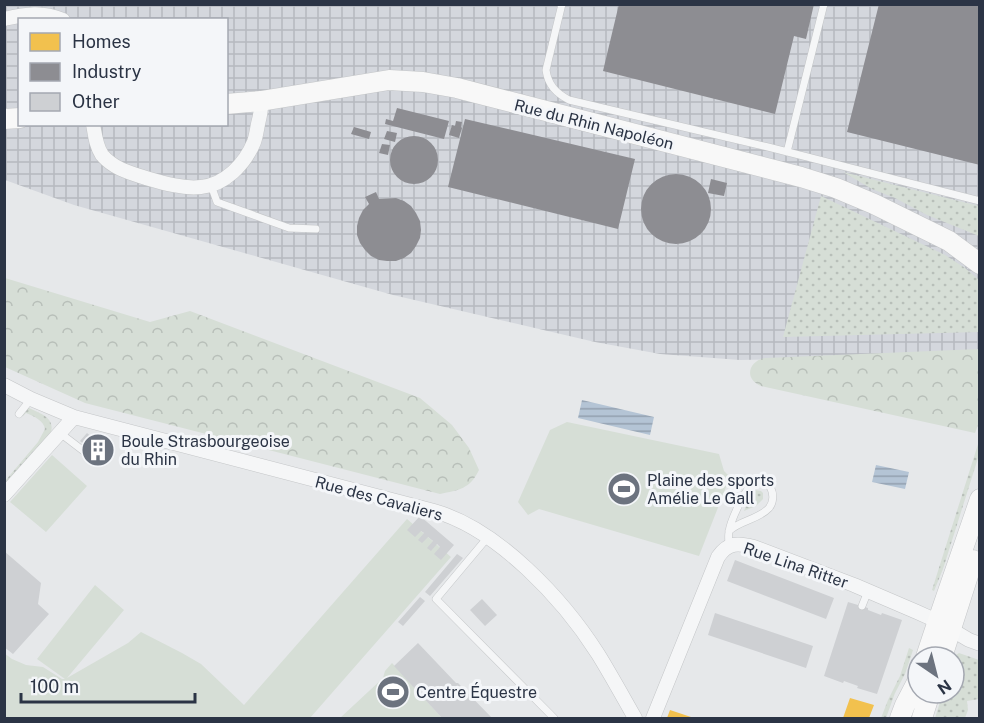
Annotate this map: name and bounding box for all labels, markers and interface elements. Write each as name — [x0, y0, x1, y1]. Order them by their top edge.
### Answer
legend — [18, 18, 228, 126]
text: Homes — [72, 31, 131, 52]
text: Industry — [72, 61, 142, 82]
text: Other — [72, 91, 120, 112]
street label: Rue du Rhin Napoléon — [512, 95, 676, 154]
building icon: Boule Strasbourgeoise du Rhin — [80, 432, 116, 468]
place label: Boule Strasbourgeoise du Rhin — [121, 432, 290, 469]
sports icon: Plaine des sports Amélie Le Gall — [606, 471, 642, 507]
place label: Plaine des sports Amélie Le Gall — [647, 471, 774, 508]
street label: Rue des Cavaliers — [313, 472, 445, 525]
street label: Rue Lina Ritter — [741, 539, 851, 592]
north arrow — [906, 645, 966, 705]
scale bar — [21, 666, 195, 704]
sports icon: Centre Équestre — [375, 674, 411, 710]
text: 100 m — [30, 676, 79, 697]
text: N — [934, 676, 955, 698]
place label: Centre Équestre — [416, 682, 537, 702]

